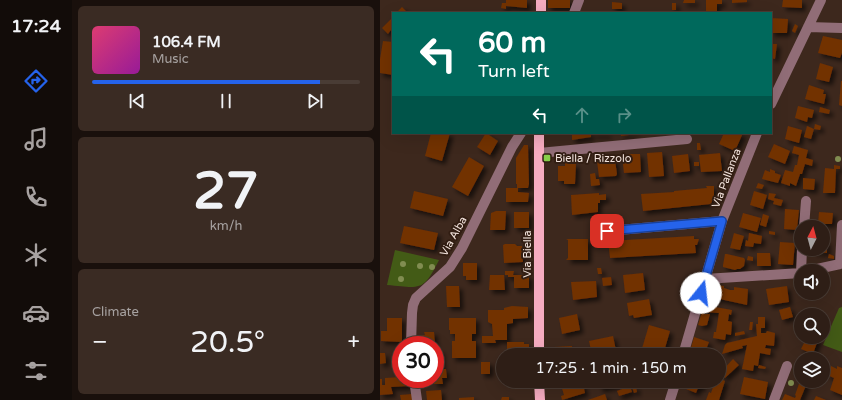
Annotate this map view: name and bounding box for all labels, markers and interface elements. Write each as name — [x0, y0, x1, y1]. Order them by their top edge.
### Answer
text: 17:24 — [11, 15, 61, 37]
text: 60 m — [478, 26, 546, 60]
icon: left — [412, 28, 464, 80]
text: 106.4 FM — [152, 33, 221, 51]
text: Music — [152, 51, 189, 67]
text: Turn left — [478, 60, 550, 82]
icon: directions — [22, 67, 50, 95]
icon: previous — [126, 90, 148, 112]
icon: pause — [215, 90, 237, 112]
icon: next — [304, 90, 326, 112]
icon: left — [529, 104, 551, 126]
icon: ahead — [571, 104, 593, 126]
icon: right — [613, 104, 635, 126]
icon: music — [22, 125, 50, 153]
street label: Via Pallanza — [709, 147, 744, 210]
place label: Biella / Rizzolo — [555, 152, 632, 165]
marker: Biella / Rizzolo — [542, 153, 552, 163]
text: 27 — [193, 160, 259, 223]
icon: phone — [22, 183, 50, 211]
street label: Via Alba — [437, 214, 470, 258]
pin — [590, 214, 624, 248]
text: km/h — [210, 218, 242, 234]
icon: arrive — [596, 220, 618, 242]
north arrow — [794, 220, 830, 256]
map controls — [794, 220, 830, 388]
street label: Via Biella — [521, 230, 534, 278]
icon: climate — [22, 241, 50, 269]
button: sound — [794, 264, 830, 300]
position arrow — [680, 272, 722, 314]
icon: car — [22, 299, 50, 327]
text: Climate — [92, 304, 139, 320]
button: search — [794, 308, 830, 344]
text: 20.5° — [190, 324, 265, 361]
text: − — [92, 329, 108, 355]
text: + — [348, 329, 360, 355]
speed limit sign: 30 — [392, 336, 444, 388]
button: layers — [794, 352, 830, 388]
icon: filters — [22, 357, 50, 385]
text: 17:25 · 1 min · 150 m — [536, 359, 686, 377]

